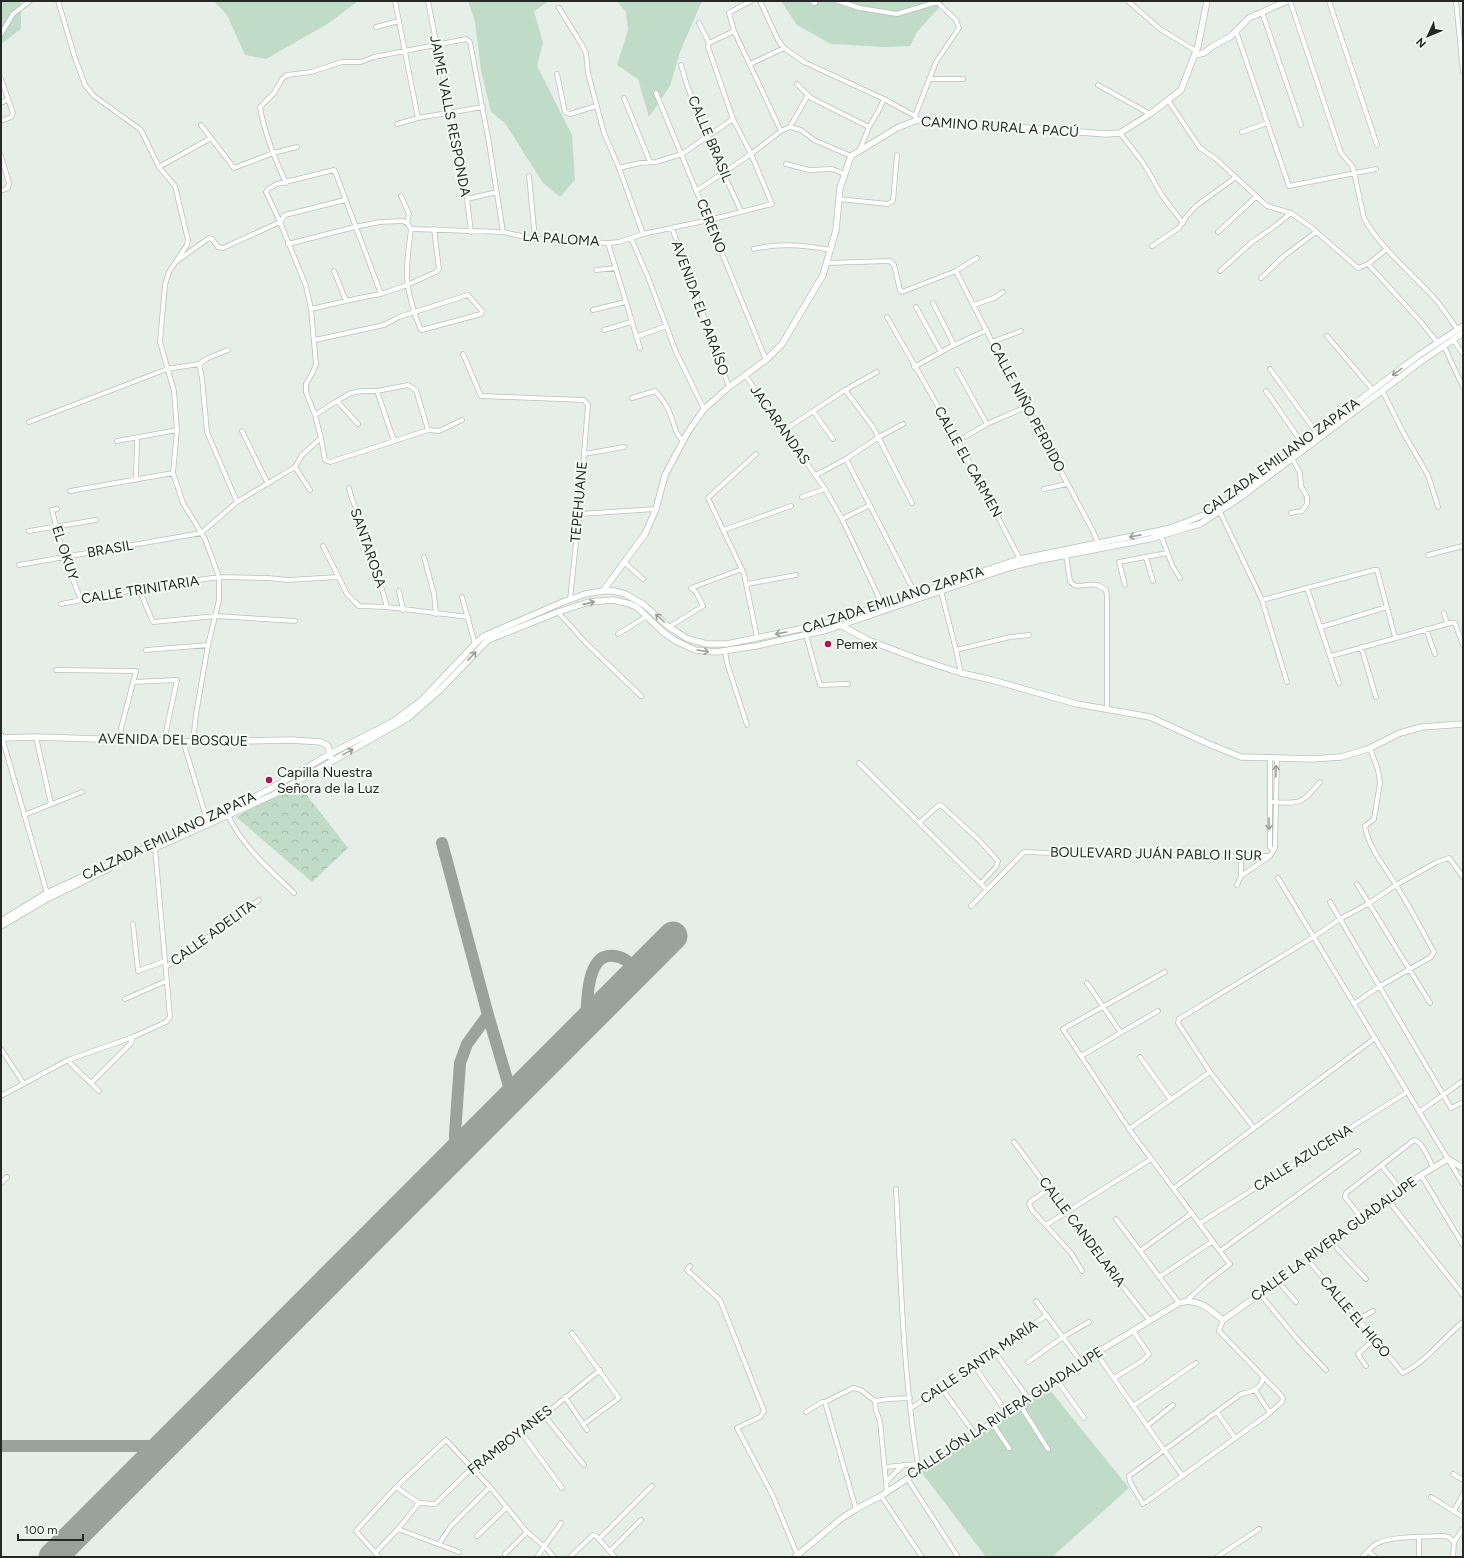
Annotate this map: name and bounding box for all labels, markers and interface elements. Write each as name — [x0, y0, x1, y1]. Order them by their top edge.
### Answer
north arrow — [1408, 16, 1448, 56]
street label: JAIME VALLS RESPONDA — [426, 34, 474, 199]
text: N — [1414, 35, 1429, 50]
street label: CALLE BRASIL — [684, 93, 736, 185]
street label: CAMINO RURAL A PACÚ — [920, 113, 1080, 141]
street label: CERENO — [692, 196, 730, 256]
street label: LA PALOMA — [522, 228, 601, 250]
street label: AVENIDA EL PARAÍSO — [668, 238, 732, 378]
street label: CALLE NIÑO PERDIDO — [986, 339, 1069, 475]
one-way arrow — [1391, 368, 1402, 376]
street label: JACARANDAS — [746, 382, 814, 468]
street label: CALZADA EMILIANO ZAPATA — [1199, 394, 1363, 520]
street label: CALLE EL CARMEN — [930, 404, 1006, 520]
street label: TEPEHUANE — [567, 461, 591, 543]
street label: SANTAROSA — [346, 506, 390, 590]
street label: EL OKUY — [48, 523, 82, 583]
one-way arrow — [1129, 532, 1142, 540]
street label: BRASIL — [86, 536, 135, 561]
street label: CALZADA EMILIANO ZAPATA — [800, 562, 986, 637]
street label: CALLE TRINITARIA — [80, 572, 201, 608]
one-way arrow — [582, 598, 595, 606]
one-way arrow — [654, 614, 665, 623]
one-way arrow — [775, 629, 788, 637]
place label: Pemex — [836, 636, 878, 653]
marker: Pemex — [823, 639, 833, 649]
one-way arrow — [696, 647, 709, 655]
one-way arrow — [468, 651, 477, 661]
street label: AVENIDA DEL BOSQUE — [98, 730, 248, 750]
one-way arrow — [342, 748, 354, 756]
place label: Capilla Nuestra Señora de la Luz — [277, 764, 380, 797]
one-way arrow — [1272, 765, 1280, 778]
marker: Capilla Nuestra Señora de la Luz — [264, 775, 274, 785]
street label: CALZADA EMILIANO ZAPATA — [79, 788, 259, 884]
one-way arrow — [1266, 817, 1273, 830]
street label: BOULEVARD JUÁN PABLO II SUR — [1050, 844, 1262, 864]
street label: CALLE ADELITA — [167, 896, 259, 969]
street label: CALLE AZUCENA — [1251, 1121, 1356, 1195]
street label: CALLE LA RIVERA GUADALUPE — [1248, 1173, 1420, 1305]
street label: CALLE CANDELARIA — [1035, 1174, 1129, 1291]
street label: CALLE EL HIGO — [1316, 1273, 1394, 1361]
street label: CALLE SANTA MARÍA — [917, 1316, 1041, 1408]
street label: CALLEJÓN LA RIVERA GUADALUPE — [904, 1343, 1106, 1483]
street label: FRAMBOYANES — [464, 1402, 556, 1478]
scale bar — [18, 1516, 83, 1542]
text: 100 m — [24, 1523, 58, 1537]

